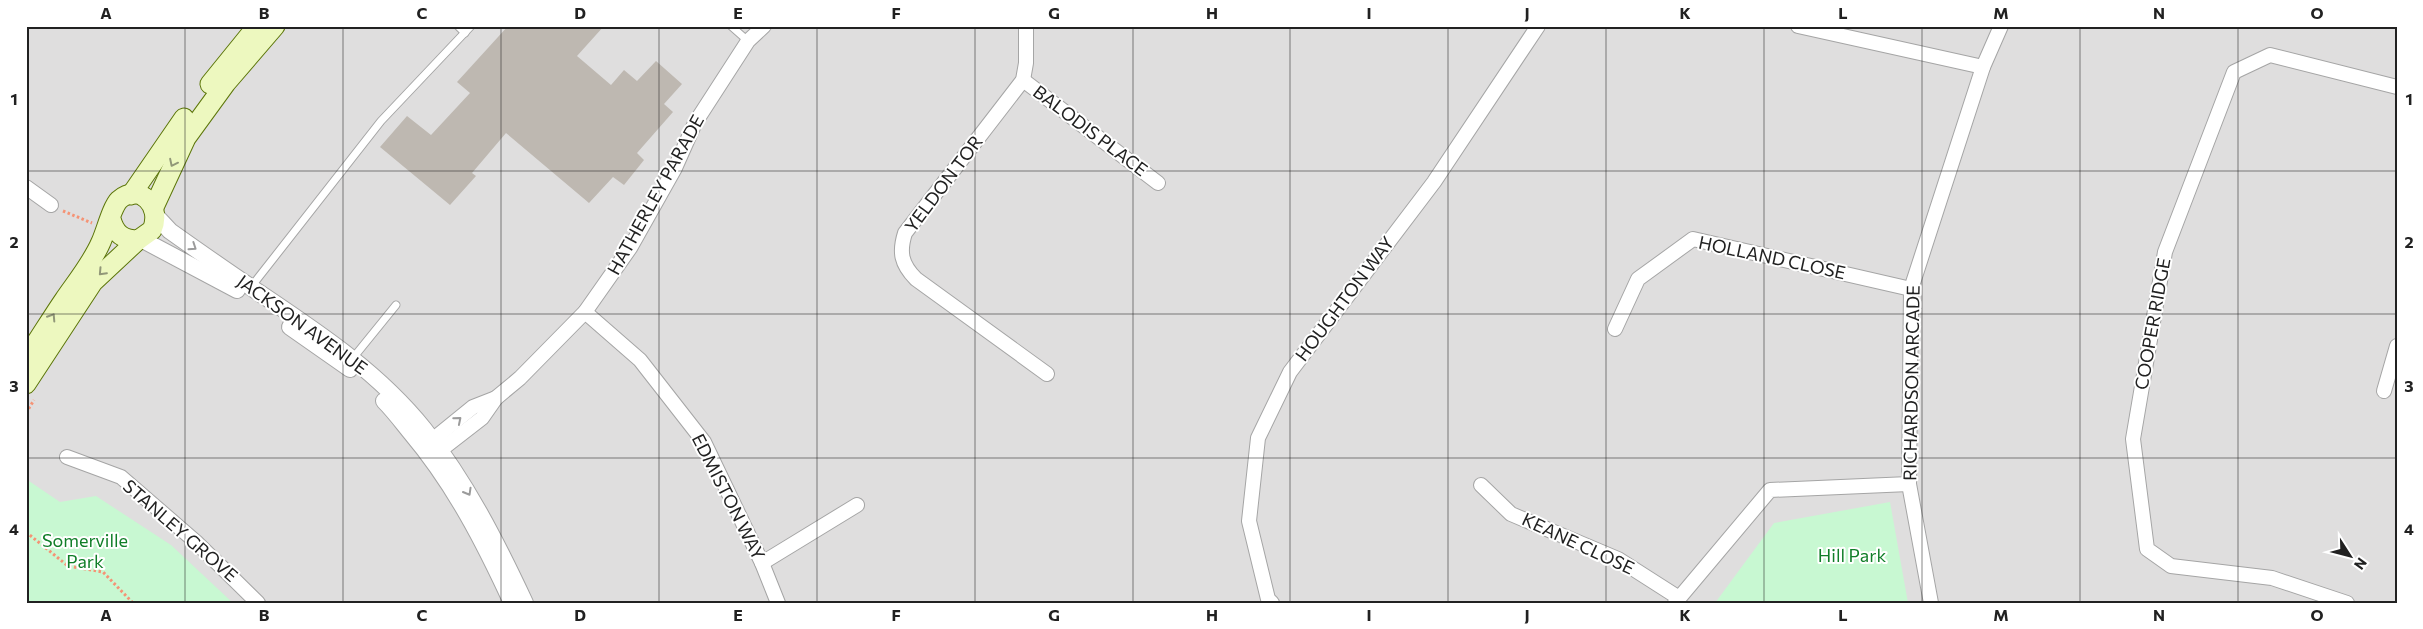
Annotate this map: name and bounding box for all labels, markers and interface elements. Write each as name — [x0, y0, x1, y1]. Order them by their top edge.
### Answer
text: A — [100, 3, 112, 22]
text: B — [259, 3, 270, 22]
text: C — [417, 3, 428, 22]
text: D — [574, 3, 586, 22]
text: E — [733, 3, 743, 22]
text: F — [891, 3, 901, 22]
text: G — [1048, 3, 1060, 22]
text: H — [1206, 3, 1218, 22]
text: I — [1366, 3, 1372, 22]
text: J — [1524, 3, 1530, 22]
text: K — [1679, 3, 1691, 22]
text: L — [1838, 3, 1848, 22]
text: M — [1993, 3, 2009, 22]
text: N — [2153, 3, 2165, 22]
text: O — [2310, 3, 2324, 22]
street label: BALODIS PLACE — [1029, 80, 1152, 180]
text: 1 — [10, 89, 18, 108]
text: 1 — [2405, 89, 2413, 108]
street label: HATHERLEY PARADE — [602, 111, 708, 278]
street label: YELDON TOR — [900, 131, 987, 236]
one-way arrow — [169, 158, 179, 167]
street label: HOLLAND CLOSE — [1697, 231, 1848, 283]
text: 2 — [9, 232, 19, 251]
street label: HOUGHTON WAY — [1290, 232, 1398, 365]
text: 2 — [2404, 232, 2414, 251]
one-way arrow — [187, 241, 197, 250]
street label: COOPER RIDGE — [2130, 256, 2174, 391]
one-way arrow — [99, 267, 108, 276]
street label: JACKSON AVENUE — [233, 270, 372, 379]
street label: RICHARDSON ARCADE — [1898, 285, 1924, 481]
one-way arrow — [46, 313, 56, 322]
text: 3 — [9, 376, 19, 395]
text: 3 — [2404, 376, 2414, 395]
one-way arrow — [452, 417, 461, 425]
street label: EDMISTON WAY — [688, 430, 770, 563]
street label: STANLEY GROVE — [119, 474, 243, 586]
one-way arrow — [462, 487, 472, 496]
street label: KEANE CLOSE — [1519, 508, 1638, 579]
text: 4 — [9, 519, 19, 538]
text: 4 — [2404, 519, 2414, 538]
park label: Somerville Park — [42, 529, 128, 572]
north arrow — [2326, 532, 2376, 582]
park label: Hill Park — [1818, 544, 1886, 566]
text: N — [2351, 555, 2371, 573]
text: A — [100, 605, 112, 624]
text: B — [259, 605, 270, 624]
text: C — [417, 605, 428, 624]
text: D — [574, 605, 586, 624]
text: E — [733, 605, 743, 624]
text: F — [891, 605, 901, 624]
text: G — [1048, 605, 1060, 624]
text: H — [1206, 605, 1218, 624]
text: I — [1366, 605, 1372, 624]
text: J — [1524, 605, 1530, 624]
text: K — [1679, 605, 1691, 624]
text: L — [1838, 605, 1848, 624]
text: M — [1993, 605, 2009, 624]
text: N — [2153, 605, 2165, 624]
text: O — [2310, 605, 2324, 624]

